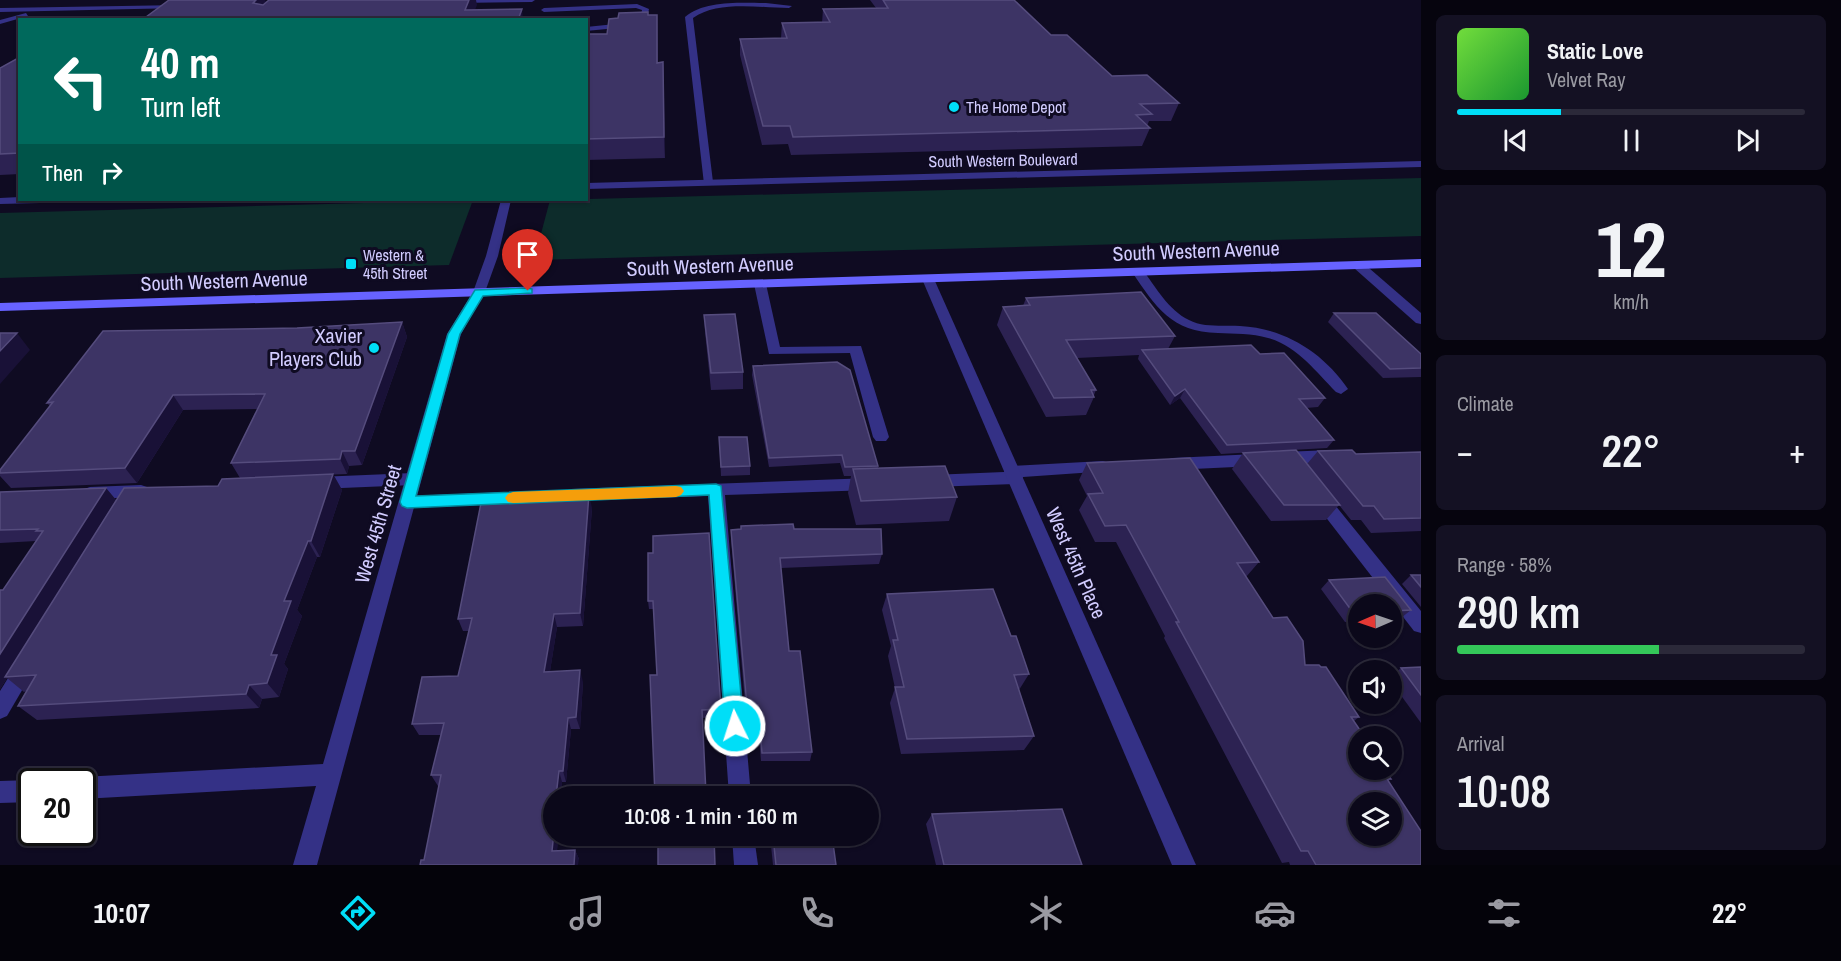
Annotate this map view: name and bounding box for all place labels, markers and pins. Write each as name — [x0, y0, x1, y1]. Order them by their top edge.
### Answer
place label: The Home Depot — [966, 96, 1066, 118]
marker: The Home Depot — [947, 100, 961, 114]
pin — [502, 229, 553, 291]
place label: Western & 45th Street — [363, 244, 428, 284]
marker: Western & 45th Street — [344, 257, 358, 271]
place label: Xavier Players Club — [269, 322, 363, 372]
marker: Xavier Players Club — [367, 341, 381, 355]

